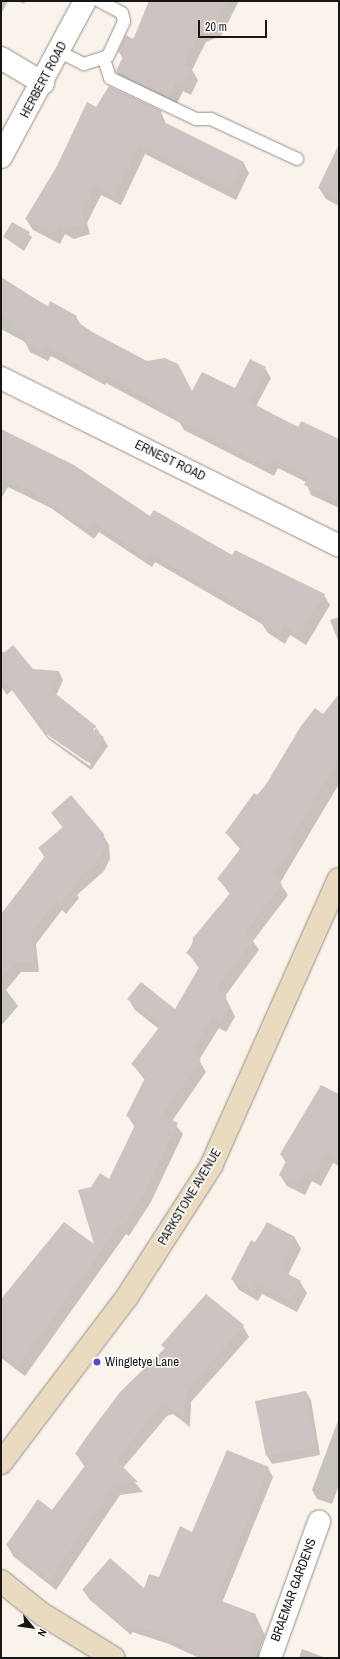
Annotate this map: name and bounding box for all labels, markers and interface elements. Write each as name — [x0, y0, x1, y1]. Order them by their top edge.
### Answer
scale bar — [200, 12, 269, 38]
text: 20 m — [205, 19, 227, 35]
street label: HERBERT ROAD — [17, 39, 71, 121]
street label: ERNEST ROAD — [132, 437, 208, 485]
street label: PARKSTONE AVENUE — [155, 1145, 225, 1249]
place label: Wingletye Lane — [105, 1354, 179, 1370]
marker: Wingletye Lane — [92, 1357, 102, 1367]
street label: BRAEMAR GARDENS — [268, 1536, 320, 1644]
north arrow — [12, 1607, 52, 1647]
text: N — [35, 1627, 50, 1639]

